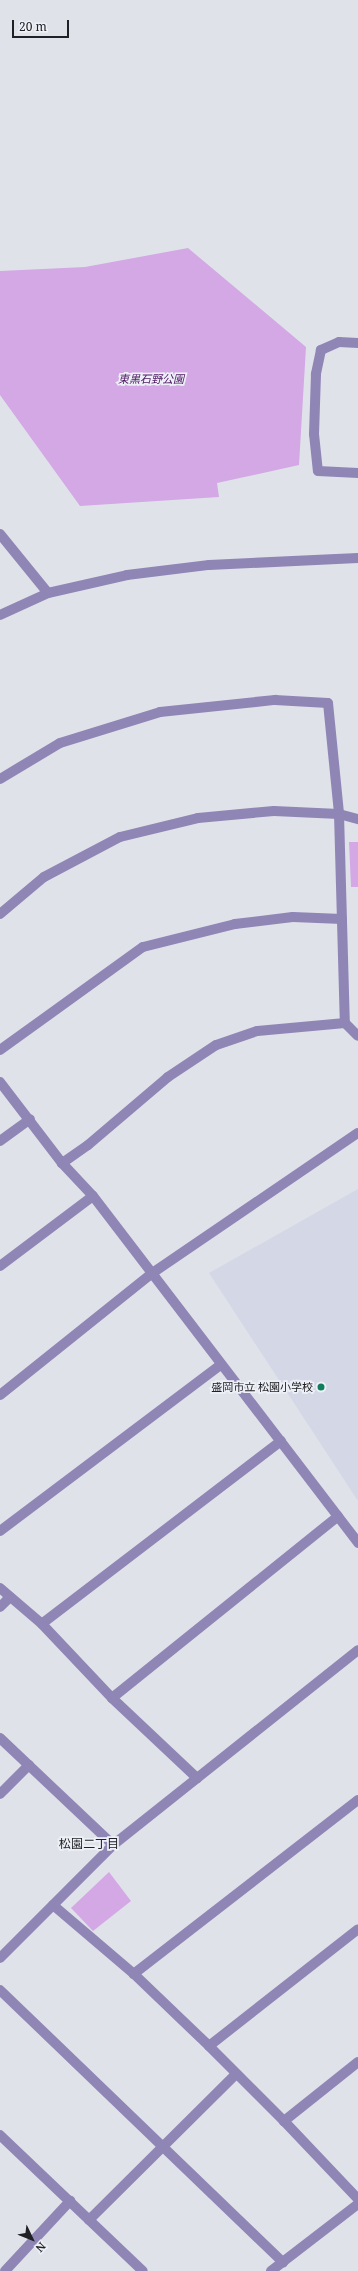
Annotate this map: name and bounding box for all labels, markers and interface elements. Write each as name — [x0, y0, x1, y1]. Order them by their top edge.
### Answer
scale bar — [14, 12, 71, 38]
text: 20 m — [19, 18, 47, 35]
park label: 東黒石野公園 — [118, 372, 184, 386]
place label: 盛岡市立 松園小学校 — [211, 1380, 313, 1394]
marker: 盛岡市立 松園小学校 — [316, 1382, 326, 1392]
district label: 松園二丁目 — [59, 1837, 119, 1851]
north arrow — [12, 2219, 52, 2259]
text: N — [33, 2239, 50, 2256]

